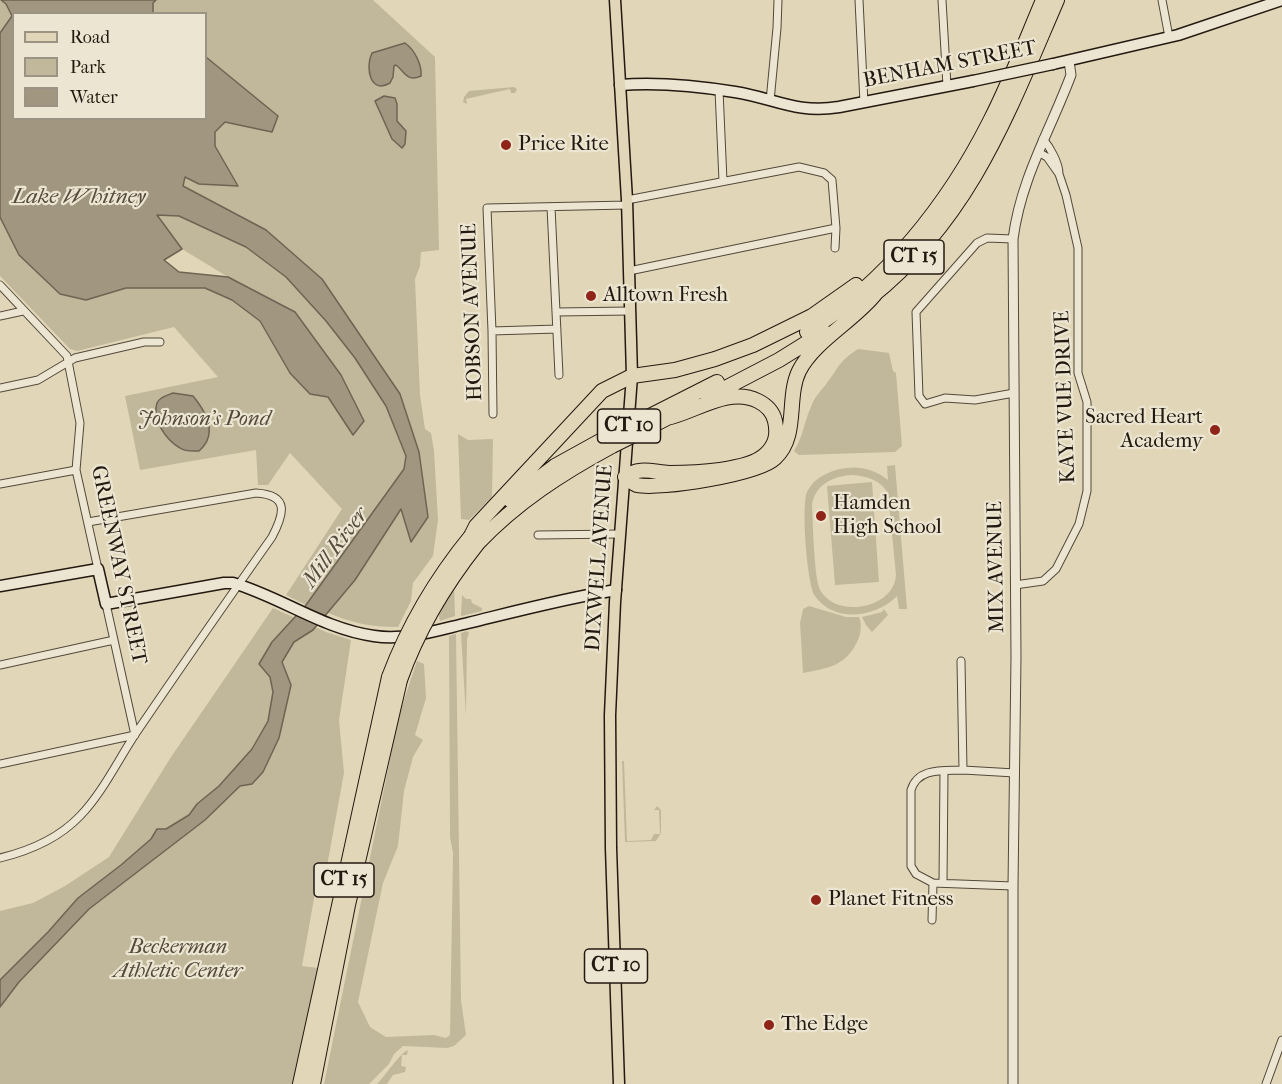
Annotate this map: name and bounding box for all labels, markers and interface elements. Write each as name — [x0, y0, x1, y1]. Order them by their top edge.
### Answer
legend — [12, 12, 207, 120]
text: Road — [70, 27, 110, 48]
street label: BENHAM STREET — [861, 36, 1039, 94]
text: Park — [70, 57, 106, 78]
text: Water — [70, 87, 118, 108]
place label: Price Rite — [518, 132, 609, 158]
marker: Price Rite — [499, 138, 513, 152]
water label: Lake Whitney — [12, 185, 146, 211]
street label: HOBSON AVENUE — [457, 223, 489, 401]
road number: CT 15 — [884, 240, 944, 274]
place label: Alltown Fresh — [603, 283, 728, 309]
marker: Alltown Fresh — [584, 289, 598, 303]
street label: KAYE VUE DRIVE — [1050, 310, 1082, 484]
place label: Sacred Heart Academy — [1085, 405, 1203, 455]
park label: Johnson's Pond — [138, 407, 270, 433]
road number: CT 10 — [598, 409, 660, 443]
marker: Sacred Heart Academy — [1208, 423, 1222, 437]
street label: GREENWAY STREET — [85, 463, 151, 667]
street label: DIXWELL AVENUE — [581, 464, 619, 652]
place label: Hamden High School — [833, 491, 942, 541]
street label: MIX AVENUE — [983, 501, 1011, 633]
water label: Mill River — [297, 503, 375, 593]
marker: Hamden High School — [814, 509, 828, 523]
road number: CT 15 — [314, 863, 374, 897]
place label: Planet Fitness — [828, 887, 953, 913]
marker: Planet Fitness — [809, 893, 823, 907]
park label: Beckerman Athletic Center — [114, 935, 242, 985]
road number: CT 10 — [584, 949, 648, 983]
place label: The Edge — [781, 1012, 868, 1038]
marker: The Edge — [762, 1018, 776, 1032]

